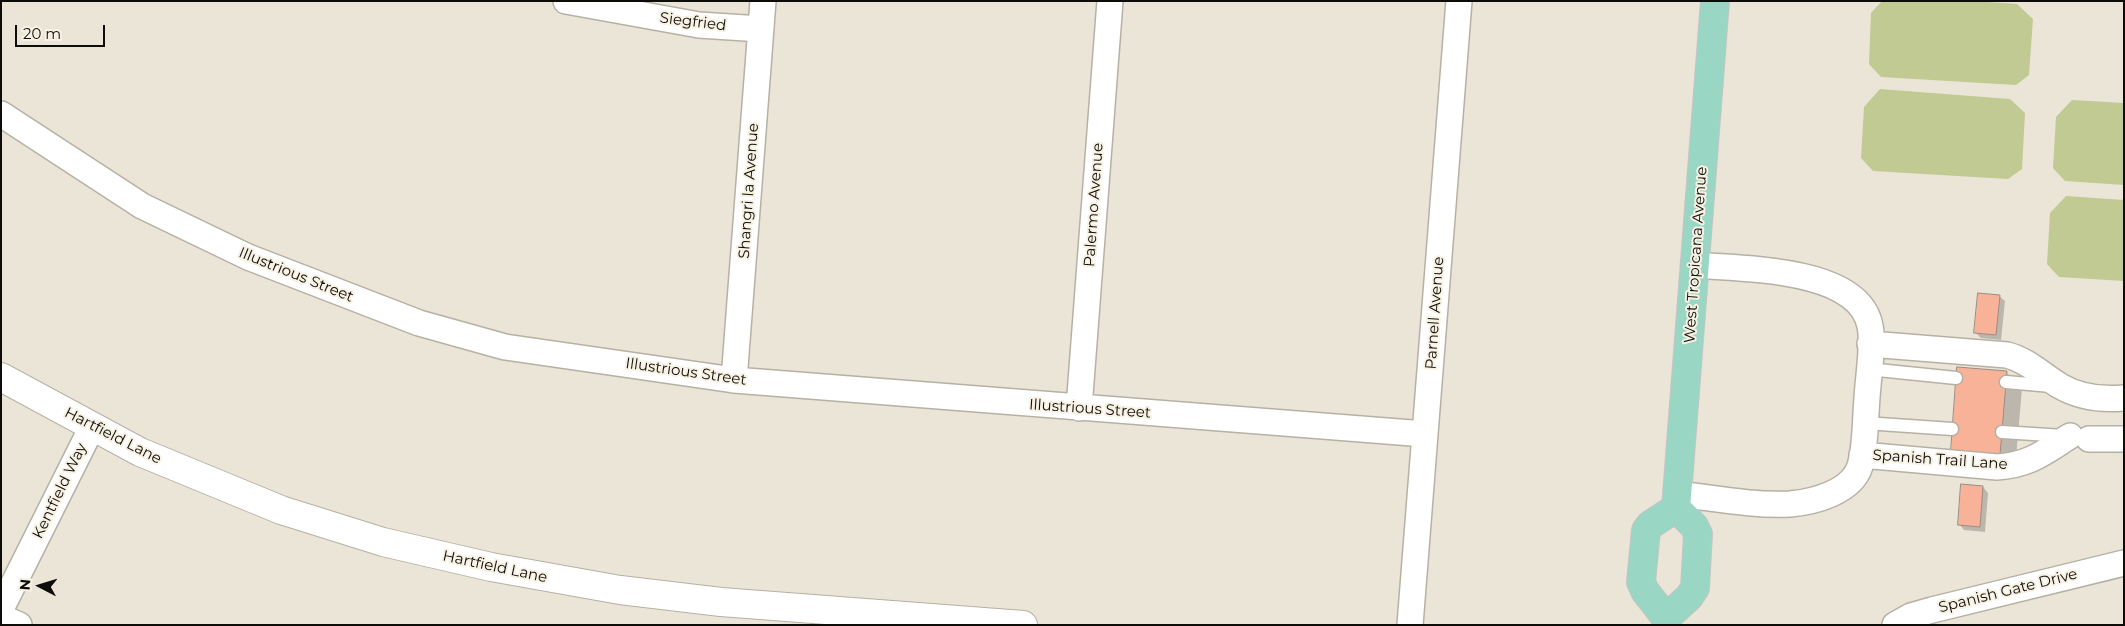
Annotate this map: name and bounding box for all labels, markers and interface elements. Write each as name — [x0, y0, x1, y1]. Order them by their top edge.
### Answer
street label: Siegfried — [659, 9, 727, 35]
scale bar — [18, 15, 108, 47]
text: 20 m — [23, 24, 61, 43]
street label: Shangri la Avenue — [735, 123, 763, 259]
street label: Palermo Avenue — [1081, 142, 1107, 268]
street label: West Tropicana Avenue — [1681, 166, 1711, 344]
street label: Illustrious Street — [236, 244, 356, 306]
street label: Parnell Avenue — [1422, 256, 1448, 370]
street label: Illustrious Street — [624, 355, 748, 389]
street label: Illustrious Street — [1028, 396, 1152, 422]
street label: Hartfield Lane — [62, 404, 164, 468]
street label: Kentfield Way — [29, 440, 91, 542]
street label: Spanish Trail Lane — [1872, 446, 2008, 474]
street label: Hartfield Lane — [441, 547, 549, 587]
north arrow — [15, 561, 65, 611]
street label: Spanish Gate Drive — [1937, 565, 2079, 617]
text: N — [16, 578, 35, 591]

